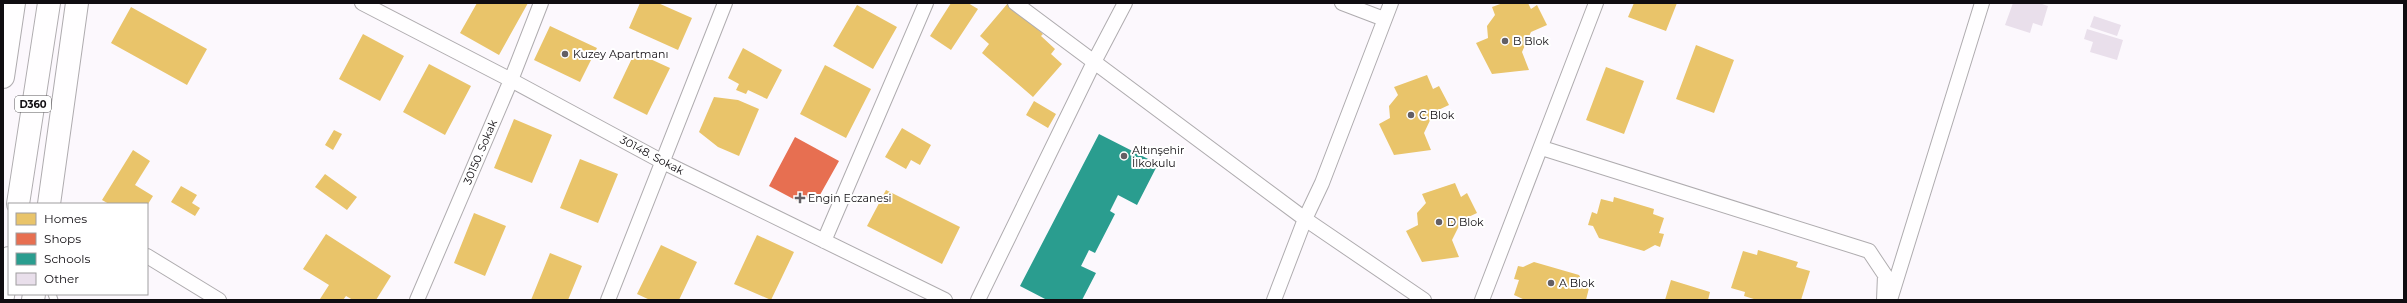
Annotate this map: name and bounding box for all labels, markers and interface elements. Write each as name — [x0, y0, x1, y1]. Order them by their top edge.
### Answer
place label: B Blok — [1513, 34, 1549, 48]
marker: B Blok — [1500, 36, 1510, 46]
place label: Kuzey Apartmanı — [573, 47, 668, 61]
marker: Kuzey Apartmanı — [560, 49, 570, 59]
road number: D360 — [15, 96, 51, 112]
place label: C Blok — [1419, 108, 1455, 122]
marker: C Blok — [1406, 110, 1416, 120]
street label: 30150. Sokak — [460, 117, 500, 187]
street label: 30148. Sokak — [618, 132, 687, 178]
place label: Altınşehir İlkokulu — [1132, 143, 1184, 170]
marker: Altınşehir İlkokulu — [1119, 151, 1129, 161]
place label: Engin Eczanesi — [808, 191, 892, 205]
marker: Engin Eczanesi — [795, 193, 805, 203]
legend — [8, 203, 148, 295]
text: Homes — [44, 211, 87, 226]
place label: D Blok — [1447, 215, 1484, 229]
marker: D Blok — [1434, 217, 1444, 227]
text: Shops — [44, 231, 81, 246]
text: Schools — [44, 251, 90, 266]
text: Other — [44, 271, 79, 286]
place label: A Blok — [1559, 276, 1595, 290]
marker: A Blok — [1546, 278, 1556, 288]

